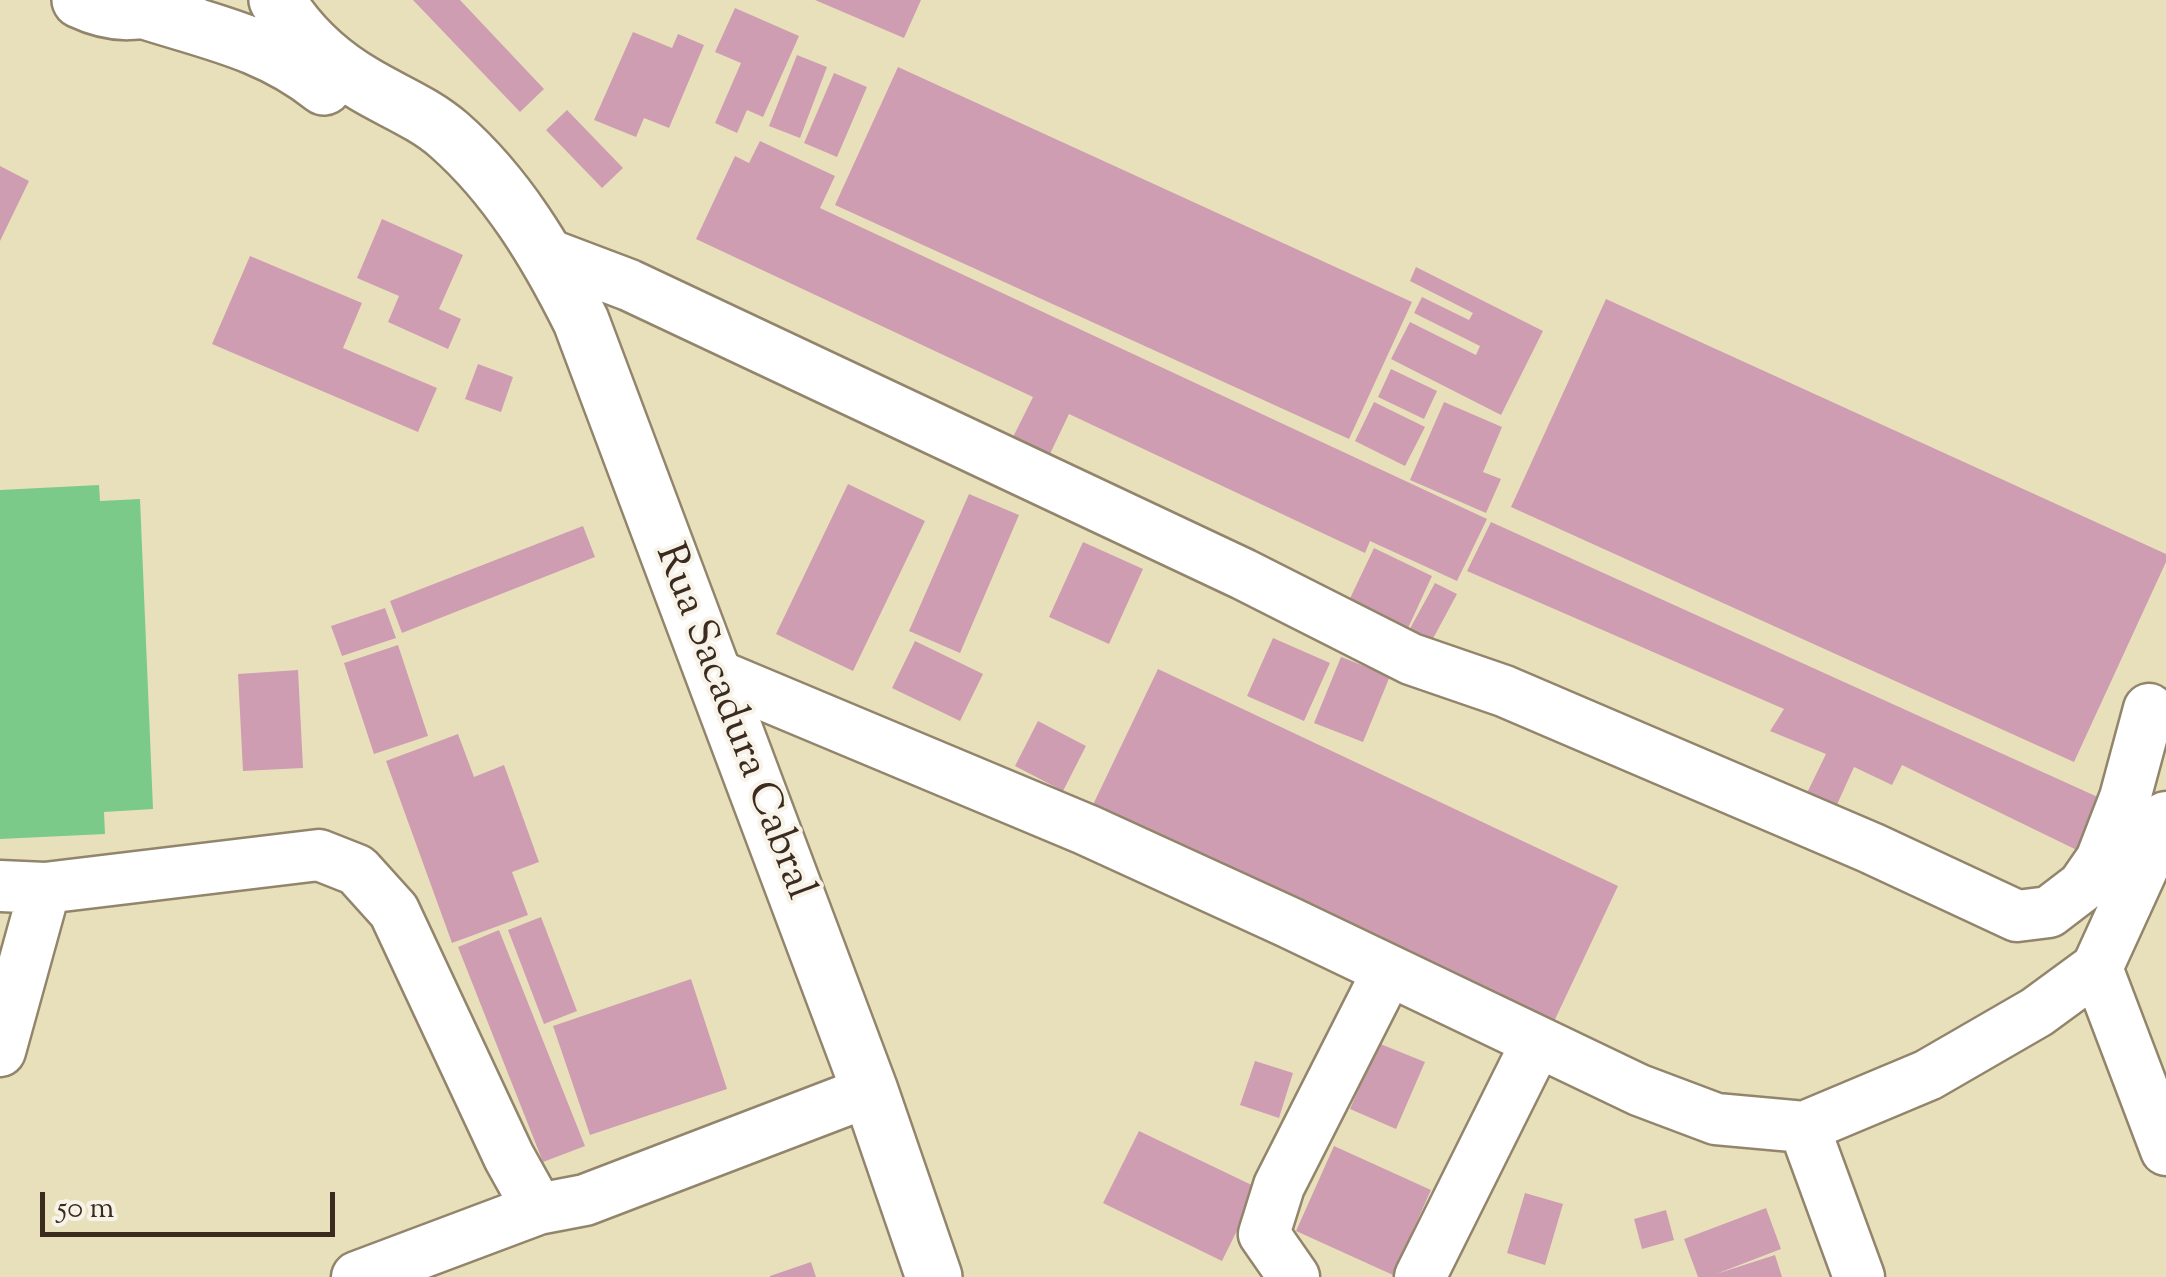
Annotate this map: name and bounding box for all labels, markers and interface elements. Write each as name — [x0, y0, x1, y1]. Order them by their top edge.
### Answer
street label: Rua Sacadura Cabral — [640, 538, 822, 908]
scale bar — [45, 1172, 340, 1234]
text: 50 m — [57, 1188, 114, 1231]

